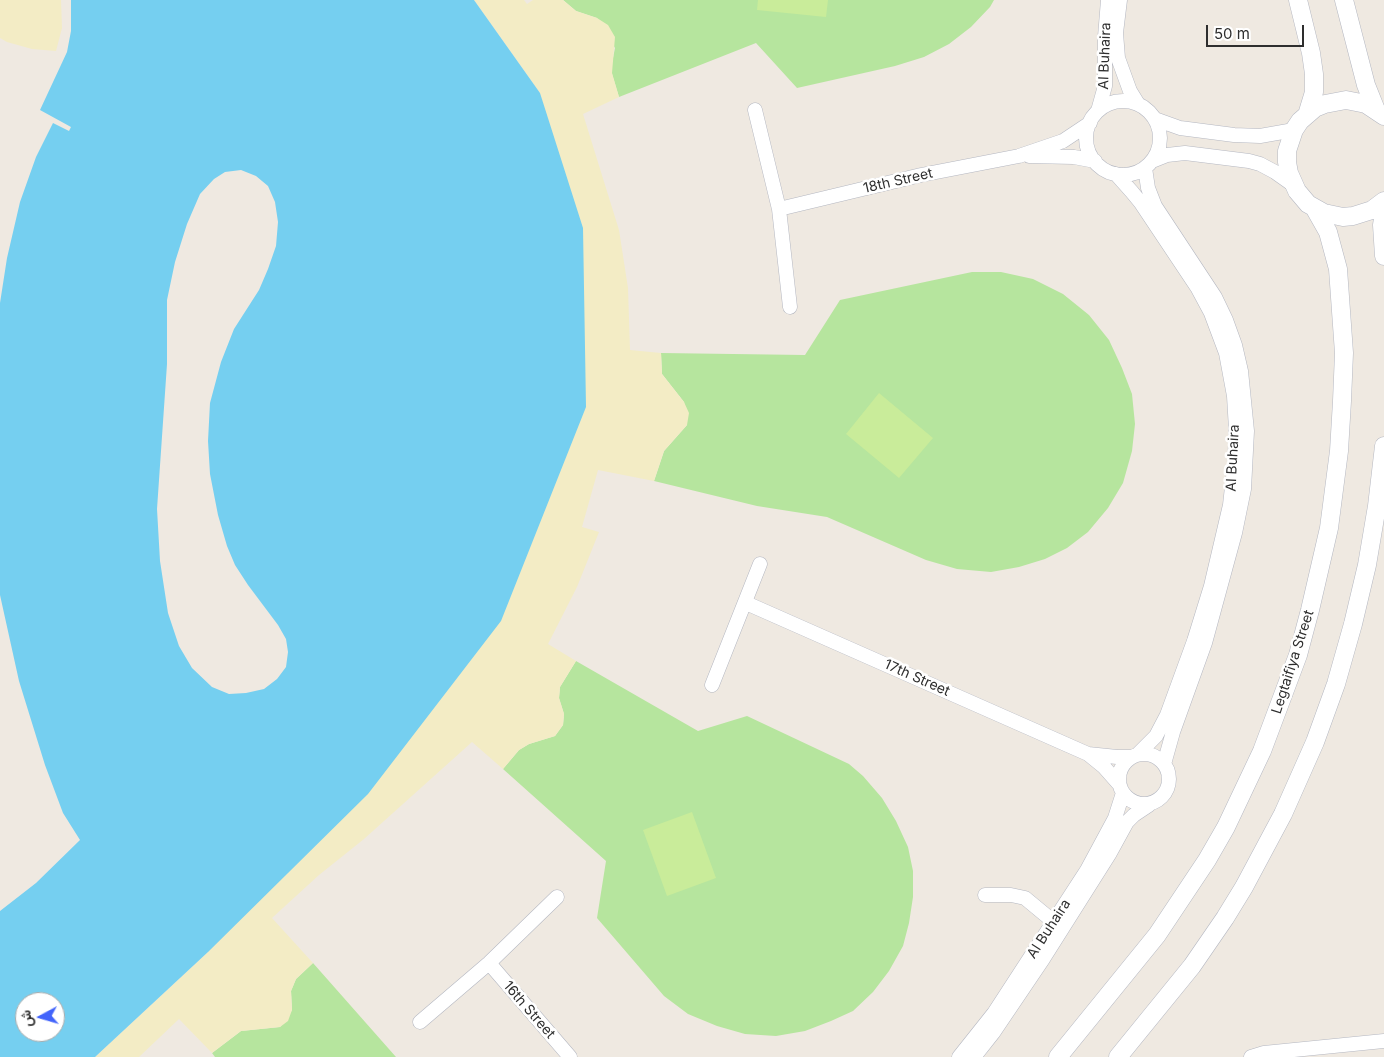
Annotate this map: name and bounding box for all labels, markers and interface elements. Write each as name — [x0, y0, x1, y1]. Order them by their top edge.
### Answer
scale bar — [1209, 15, 1306, 47]
street label: Al Buhaira — [1095, 22, 1115, 90]
text: 50 m — [1214, 24, 1250, 43]
street label: 18th Street — [862, 165, 934, 197]
street label: Al Buhaira — [1223, 424, 1243, 492]
street label: Legtaifiya Street — [1268, 608, 1318, 716]
street label: 17th Street — [882, 656, 952, 700]
street label: Al Buhaira — [1024, 896, 1074, 962]
street label: 16th Street — [499, 978, 559, 1042]
north arrow — [15, 992, 65, 1042]
text: ش — [16, 1009, 35, 1028]

